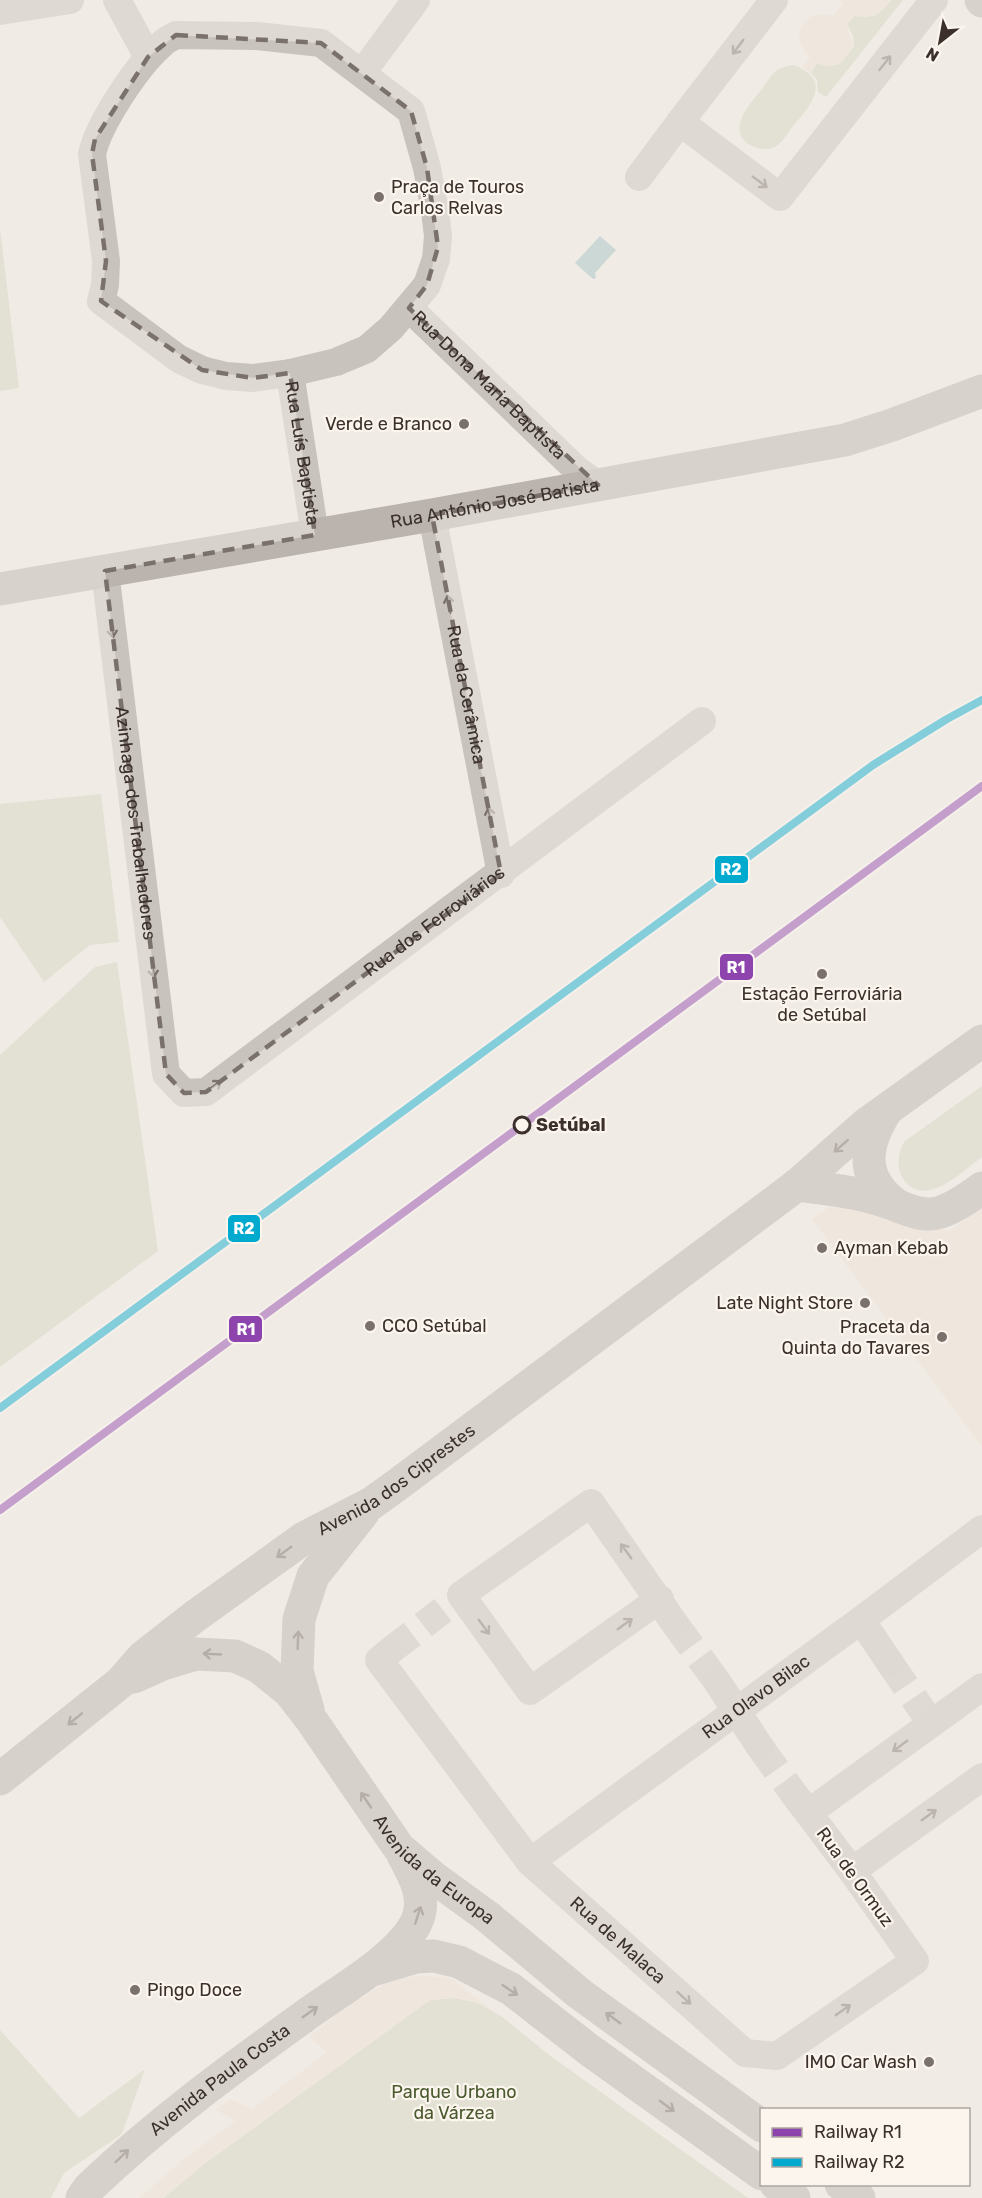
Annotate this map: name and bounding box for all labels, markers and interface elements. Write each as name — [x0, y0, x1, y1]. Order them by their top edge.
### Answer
north arrow — [910, 12, 970, 72]
one-way arrow — [732, 38, 744, 54]
text: N — [923, 43, 942, 66]
one-way arrow — [878, 56, 891, 72]
place label: Praça de Touros Carlos Relvas — [391, 176, 524, 219]
one-way arrow — [752, 176, 768, 189]
marker: Praça de Touros Carlos Relvas — [372, 190, 386, 204]
street label: Rua Dona Maria Baptista — [407, 306, 570, 464]
street label: Rua Luís Baptista — [280, 379, 324, 527]
place label: Verde e Branco — [325, 413, 452, 435]
marker: Verde e Branco — [457, 417, 471, 431]
street label: Rua António José Batista — [389, 474, 601, 533]
one-way arrow — [443, 595, 454, 614]
one-way arrow — [107, 619, 118, 639]
street label: Rua da Cerâmica — [442, 623, 491, 766]
street label: Azinhaga dos Trabalhadores — [110, 705, 161, 941]
one-way arrow — [484, 807, 495, 826]
line badge: R2 — [714, 855, 749, 884]
text: R2 — [720, 860, 742, 879]
street label: Rua dos Ferroviários — [359, 861, 509, 981]
line badge: R1 — [719, 953, 754, 981]
text: R1 — [726, 958, 746, 977]
one-way arrow — [148, 959, 159, 978]
marker: Estação Ferroviária de Setúbal — [815, 967, 829, 981]
place label: Estação Ferroviária de Setúbal — [742, 983, 902, 1026]
one-way arrow — [205, 1080, 221, 1092]
place label: Setúbal — [536, 1114, 606, 1136]
marker: Setúbal — [513, 1116, 531, 1134]
one-way arrow — [834, 1139, 849, 1153]
line badge: R2 — [227, 1214, 261, 1243]
text: R2 — [233, 1219, 255, 1238]
place label: Ayman Kebab — [834, 1237, 948, 1259]
marker: Ayman Kebab — [815, 1241, 829, 1255]
place label: Late Night Store — [716, 1292, 853, 1314]
marker: Late Night Store — [858, 1296, 872, 1310]
line badge: R1 — [228, 1315, 263, 1343]
place label: CCO Setúbal — [382, 1315, 487, 1337]
place label: Praceta da Quinta do Tavares — [781, 1316, 930, 1359]
marker: CCO Setúbal — [363, 1319, 377, 1333]
text: R1 — [236, 1320, 256, 1339]
marker: Praceta da Quinta do Tavares — [935, 1330, 949, 1344]
street label: Avenida dos Ciprestes — [314, 1419, 480, 1540]
one-way arrow — [619, 1544, 632, 1560]
one-way arrow — [277, 1546, 293, 1559]
one-way arrow — [478, 1618, 490, 1635]
one-way arrow — [616, 1618, 632, 1630]
one-way arrow — [293, 1630, 304, 1650]
one-way arrow — [203, 1649, 223, 1660]
street label: Rua Olavo Bilac — [698, 1650, 814, 1744]
one-way arrow — [68, 1712, 84, 1725]
one-way arrow — [893, 1740, 909, 1752]
one-way arrow — [360, 1792, 372, 1808]
one-way arrow — [920, 1809, 936, 1821]
street label: Avenida da Europa — [369, 1811, 499, 1929]
street label: Rua de Ormuz — [812, 1823, 898, 1931]
street label: Rua de Malaca — [566, 1892, 670, 1988]
one-way arrow — [413, 1906, 424, 1925]
place label: Pingo Doce — [147, 1979, 242, 2001]
marker: Pingo Doce — [128, 1983, 142, 1997]
one-way arrow — [501, 1984, 518, 1996]
one-way arrow — [676, 1991, 691, 2005]
one-way arrow — [835, 2004, 851, 2016]
one-way arrow — [302, 2006, 318, 2018]
one-way arrow — [605, 2011, 621, 2024]
street label: Avenida Paula Costa — [145, 2019, 294, 2140]
place label: IMO Car Wash — [805, 2051, 917, 2073]
marker: IMO Car Wash — [922, 2055, 936, 2069]
park label: Parque Urbano da Várzea — [391, 2081, 517, 2124]
one-way arrow — [658, 2100, 674, 2112]
legend — [760, 2108, 970, 2186]
text: Railway R1 — [814, 2121, 902, 2143]
one-way arrow — [115, 2149, 130, 2163]
text: Railway R2 — [814, 2151, 905, 2173]

